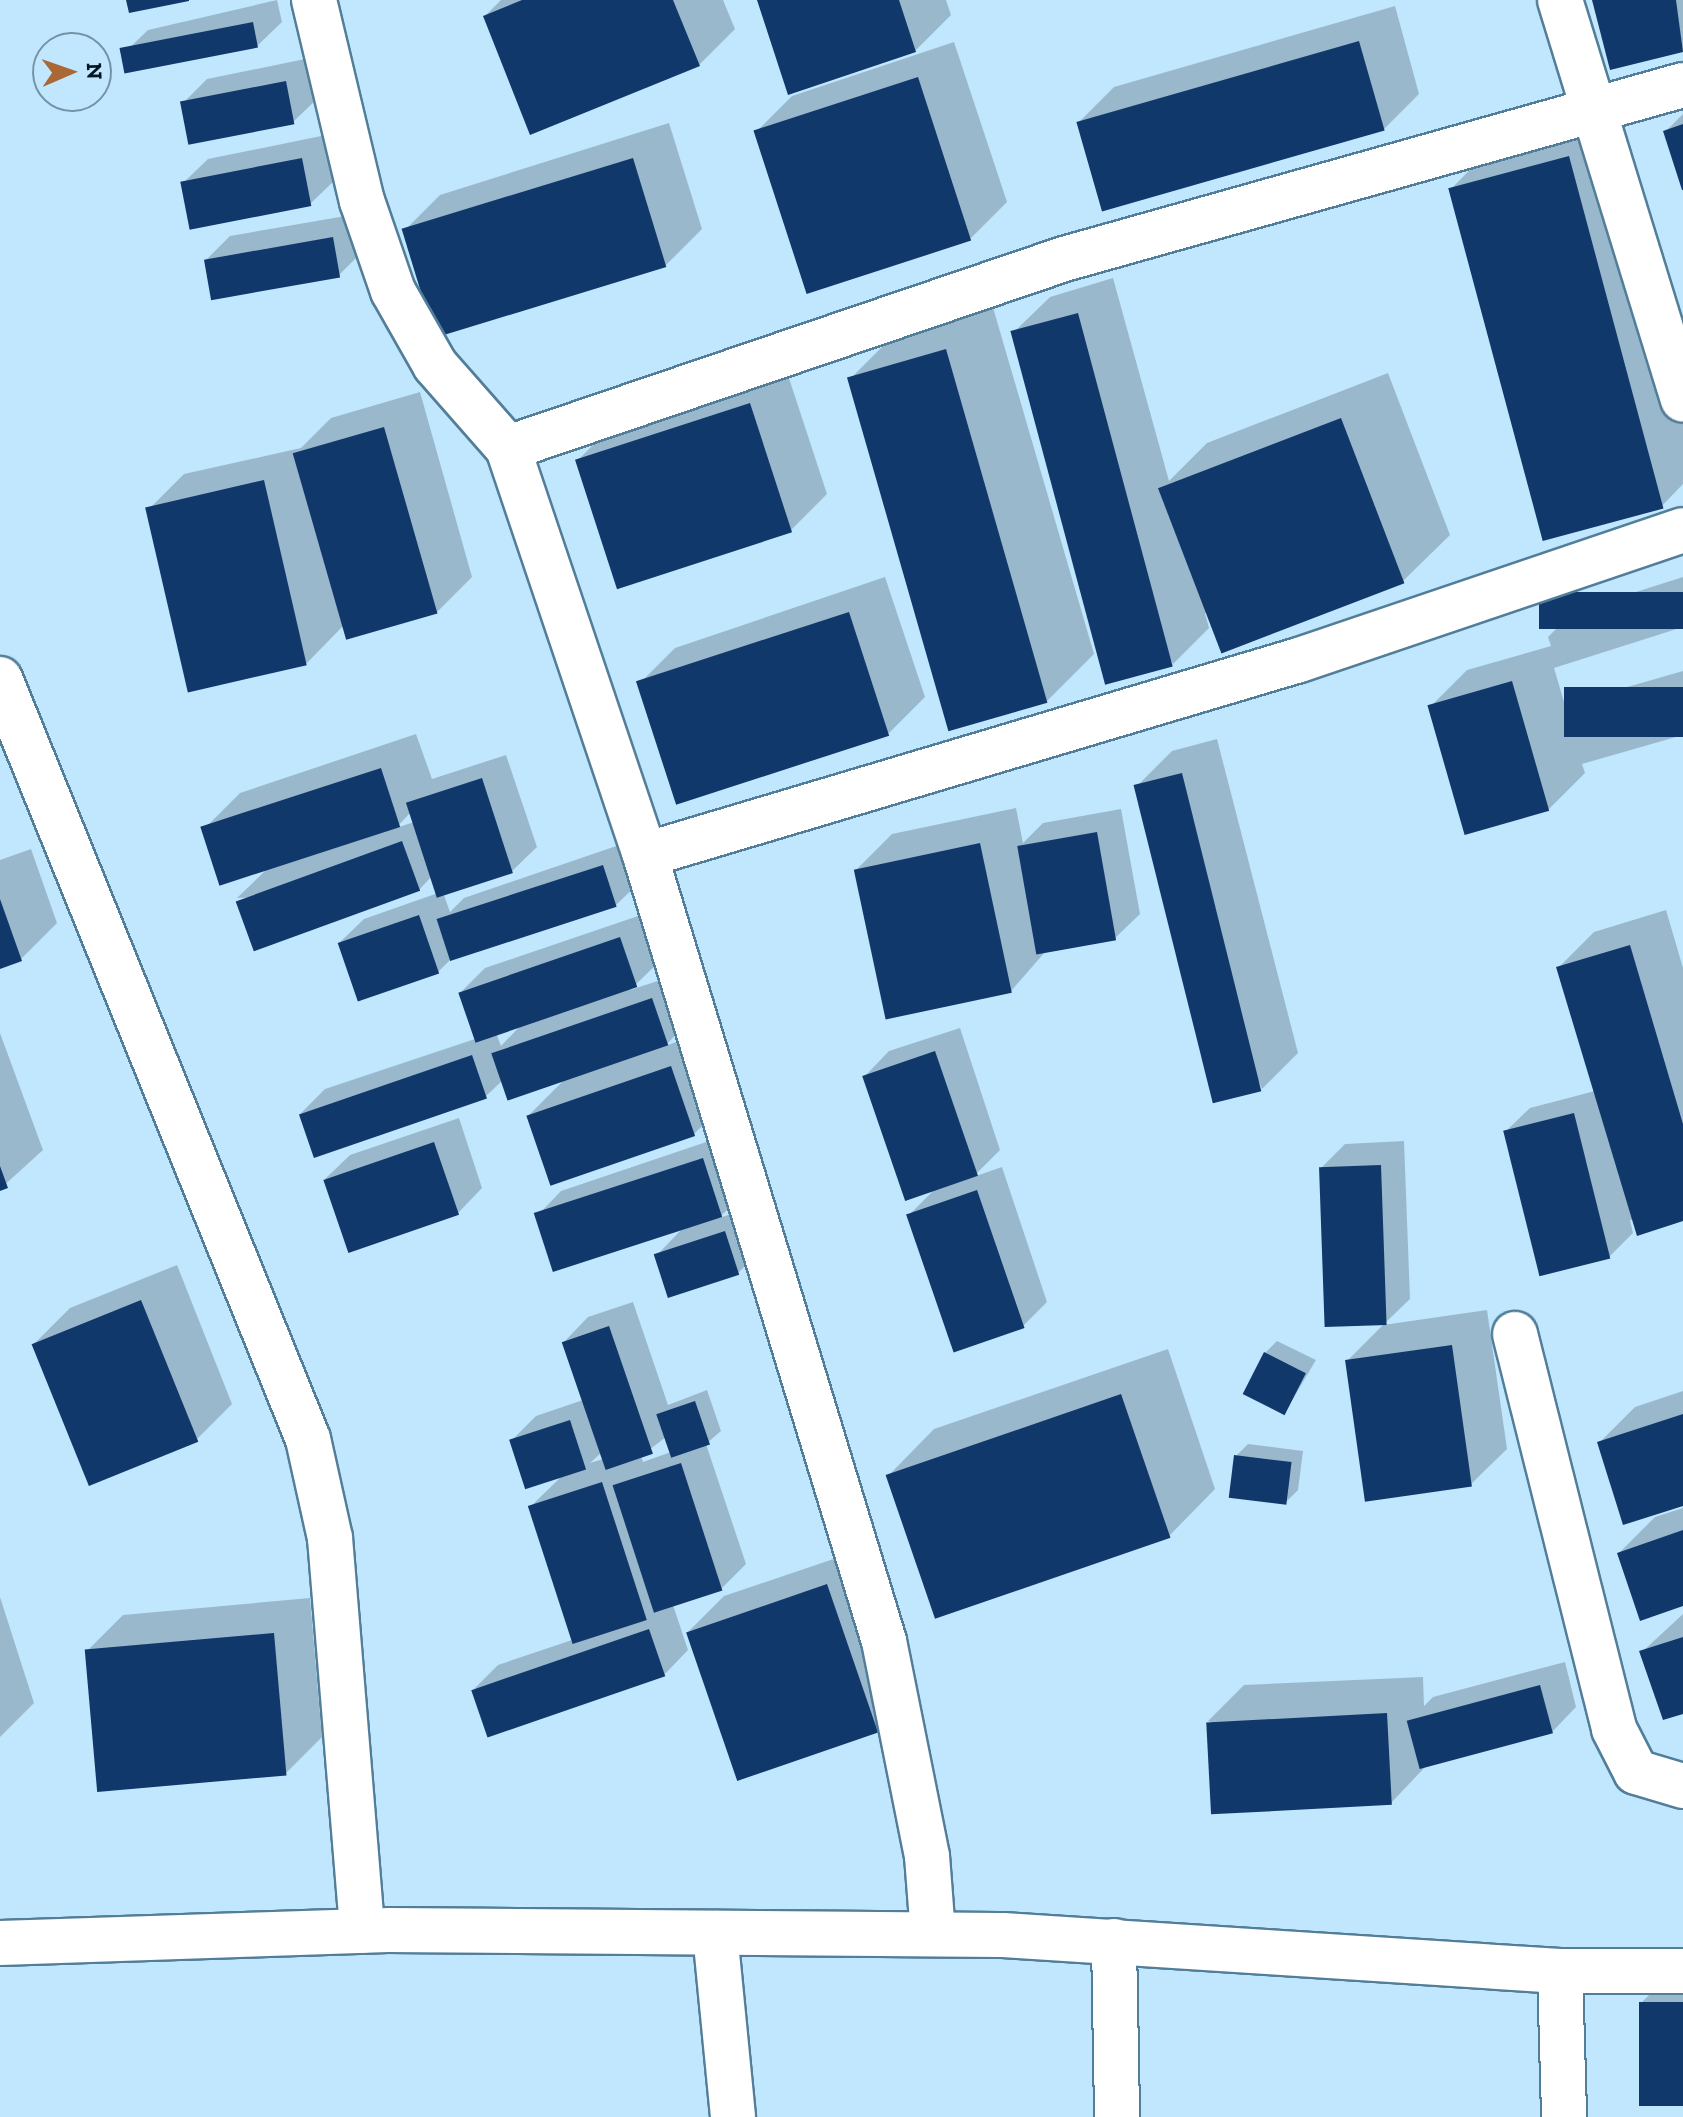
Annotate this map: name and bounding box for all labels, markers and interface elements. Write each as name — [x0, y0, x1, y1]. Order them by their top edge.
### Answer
north arrow — [32, 32, 112, 112]
text: N — [81, 62, 108, 80]

